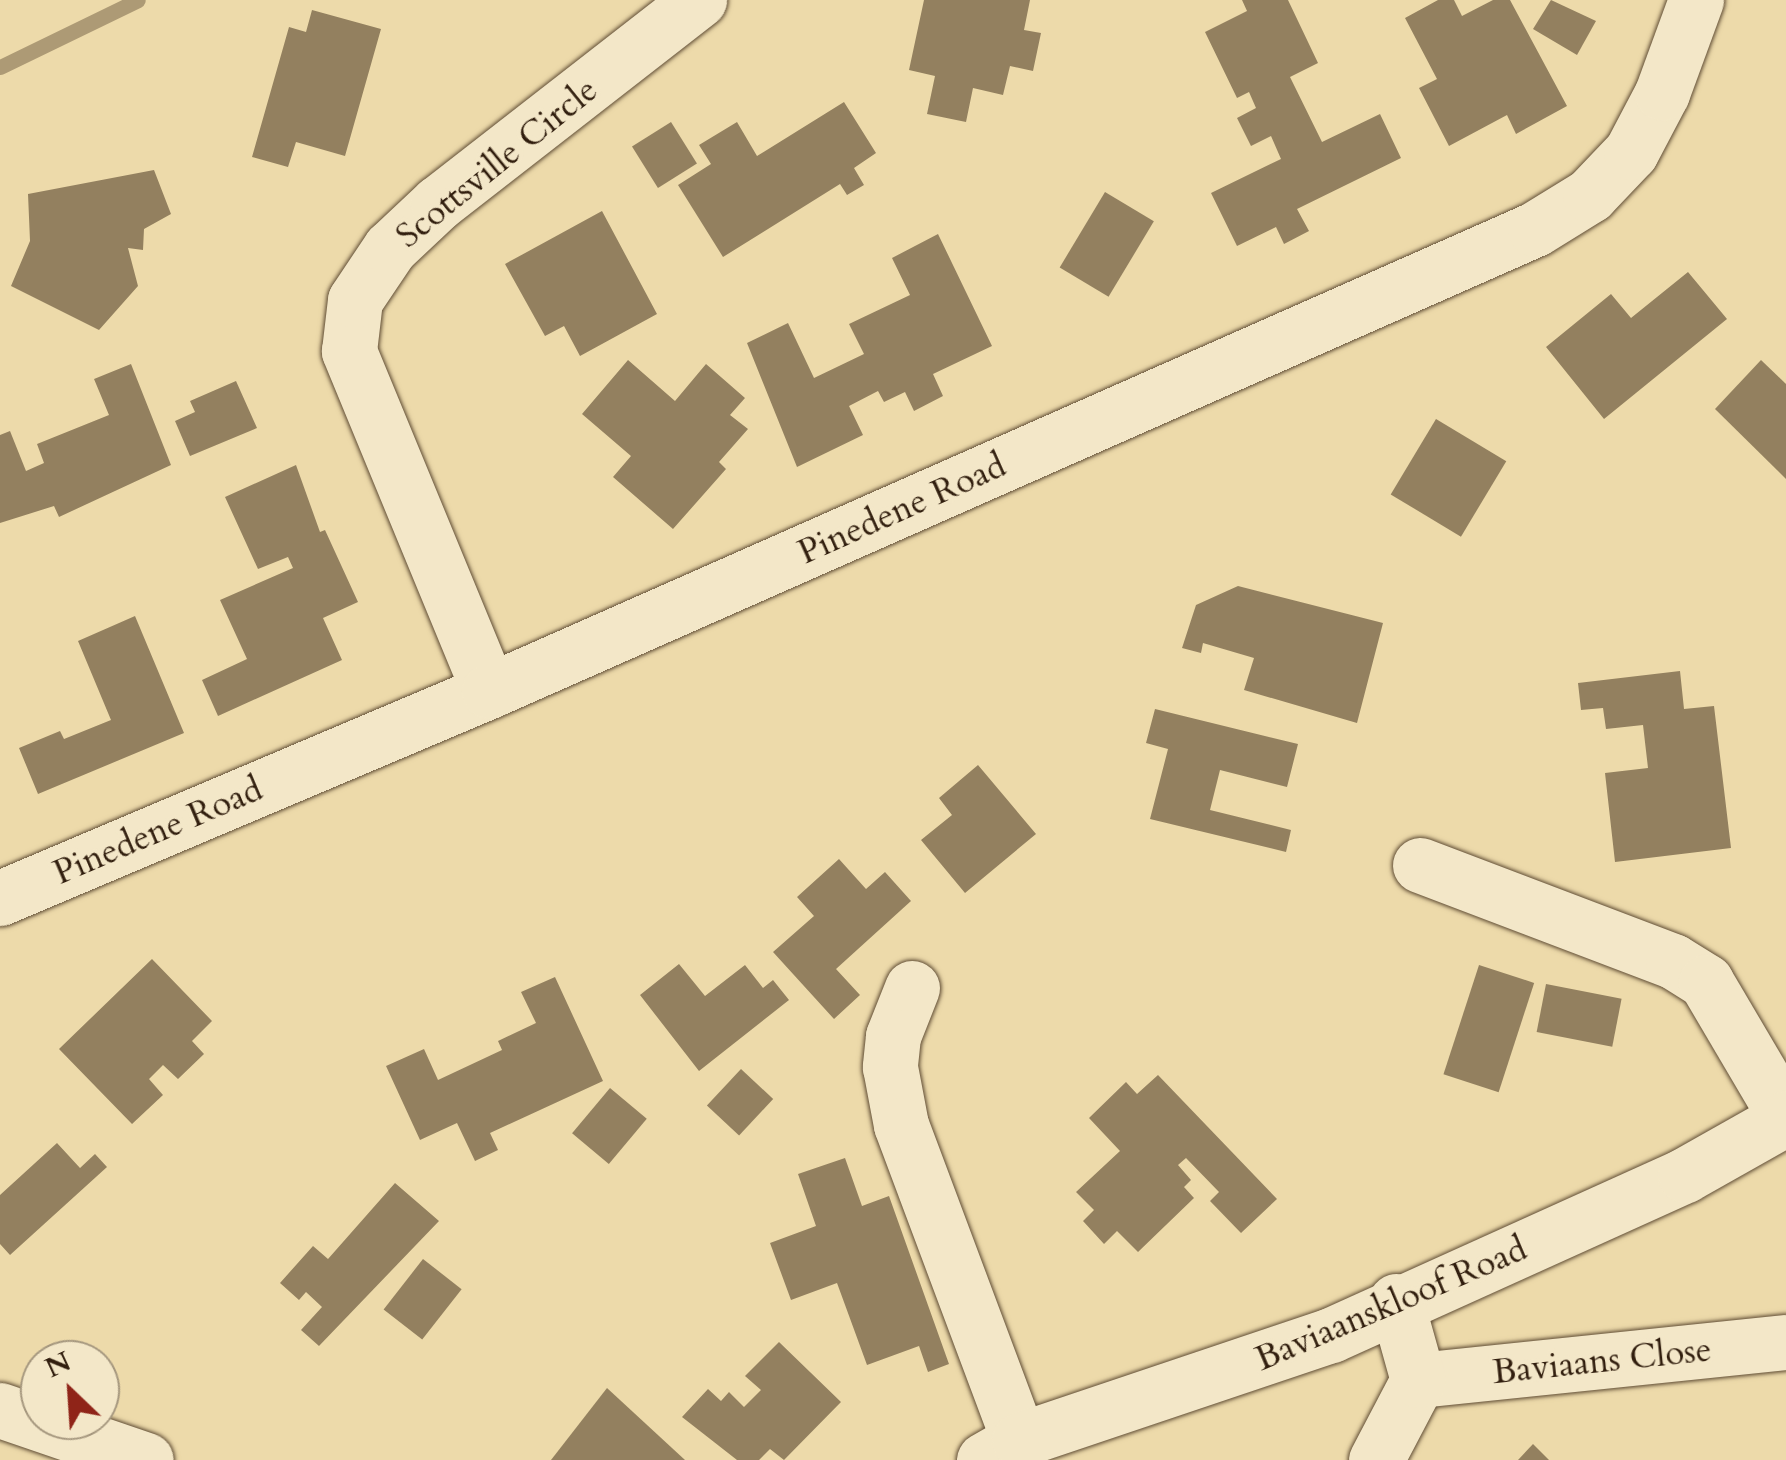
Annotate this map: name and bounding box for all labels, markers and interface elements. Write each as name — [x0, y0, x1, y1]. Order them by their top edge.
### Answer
street label: Scottsville Circle — [388, 69, 606, 257]
street label: Pinedene Road — [792, 444, 1012, 574]
street label: Pinedene Road — [47, 768, 269, 894]
street label: Baviaanskloof Road — [1249, 1228, 1533, 1380]
street label: Baviaans Close — [1490, 1329, 1714, 1393]
north arrow — [20, 1340, 120, 1440]
text: N — [39, 1342, 77, 1387]

